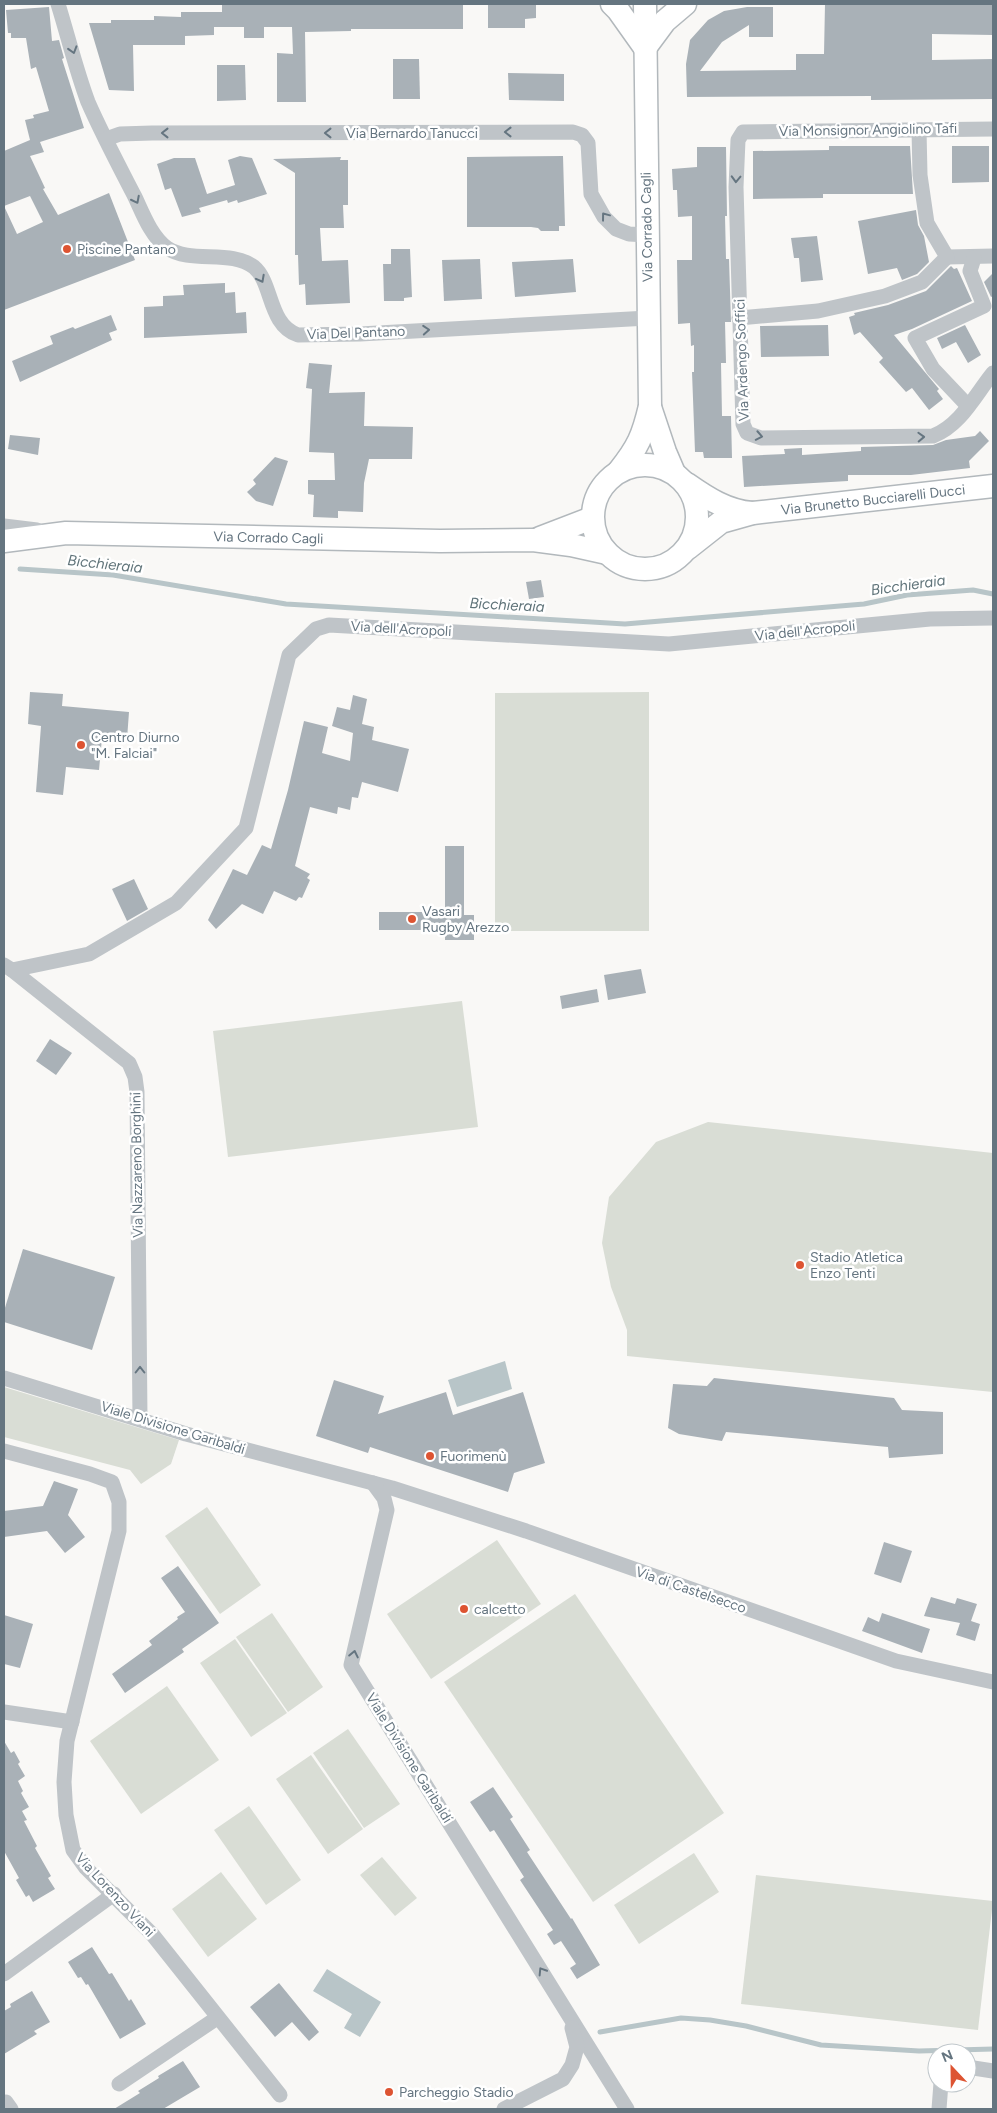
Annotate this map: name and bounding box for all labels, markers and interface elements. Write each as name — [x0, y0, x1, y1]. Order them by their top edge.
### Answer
one-way arrow — [67, 46, 77, 54]
street label: Via Monsignor Angiolino Tafi — [779, 120, 957, 140]
street label: Via Bernardo Tanucci — [346, 125, 478, 142]
one-way arrow — [503, 127, 511, 137]
one-way arrow — [161, 128, 168, 138]
one-way arrow — [323, 128, 331, 138]
street label: Via Corrado Cagli — [638, 172, 656, 282]
one-way arrow — [731, 175, 742, 183]
one-way arrow — [130, 194, 140, 203]
one-way arrow — [602, 212, 611, 222]
place label: Piscine Pantano — [77, 241, 176, 258]
marker: Piscine Pantano — [61, 243, 73, 255]
one-way arrow — [255, 274, 265, 283]
street label: Via Ardengo Soffici — [731, 299, 753, 421]
street label: Via Del Pantano — [306, 323, 406, 343]
one-way arrow — [422, 324, 430, 335]
one-way arrow — [755, 431, 763, 441]
one-way arrow — [917, 431, 925, 442]
street label: Via Brunetto Bucciarelli Ducci — [780, 481, 966, 518]
street label: Via Corrado Cagli — [213, 528, 324, 547]
water label: Bicchieraia — [67, 551, 144, 577]
water label: Bicchieraia — [869, 571, 947, 599]
water label: Bicchieraia — [469, 594, 545, 616]
street label: Via dell'Acropoli — [754, 617, 856, 645]
street label: Via dell'Acropoli — [350, 618, 452, 640]
place label: Centro Diurno "M. Falciai" — [91, 729, 180, 762]
marker: Centro Diurno "M. Falciai" — [75, 739, 87, 751]
place label: Vasari Rugby Arezzo — [422, 903, 509, 936]
marker: Vasari Rugby Arezzo — [406, 913, 418, 925]
street label: Via Nazzareno Borghini — [127, 1092, 147, 1238]
place label: Stadio Atletica Enzo Tenti — [810, 1249, 903, 1282]
marker: Stadio Atletica Enzo Tenti — [794, 1259, 806, 1271]
one-way arrow — [135, 1366, 145, 1374]
street label: Viale Divisione Garibaldi — [99, 1398, 247, 1458]
place label: Fuorimenù — [440, 1448, 507, 1465]
marker: Fuorimenù — [424, 1450, 436, 1462]
street label: Via di Castelsecco — [634, 1563, 748, 1617]
place label: calcetto — [474, 1601, 526, 1618]
marker: calcetto — [458, 1603, 470, 1615]
one-way arrow — [348, 1649, 359, 1658]
street label: Viale Divisione Garibaldi — [362, 1690, 456, 1826]
street label: Via Lorenzo Viani — [72, 1849, 158, 1941]
one-way arrow — [539, 1967, 549, 1976]
north arrow — [927, 2043, 977, 2093]
text: N — [939, 2047, 956, 2066]
place label: Parcheggio Stadio — [399, 2084, 514, 2101]
marker: Parcheggio Stadio — [383, 2086, 395, 2098]

